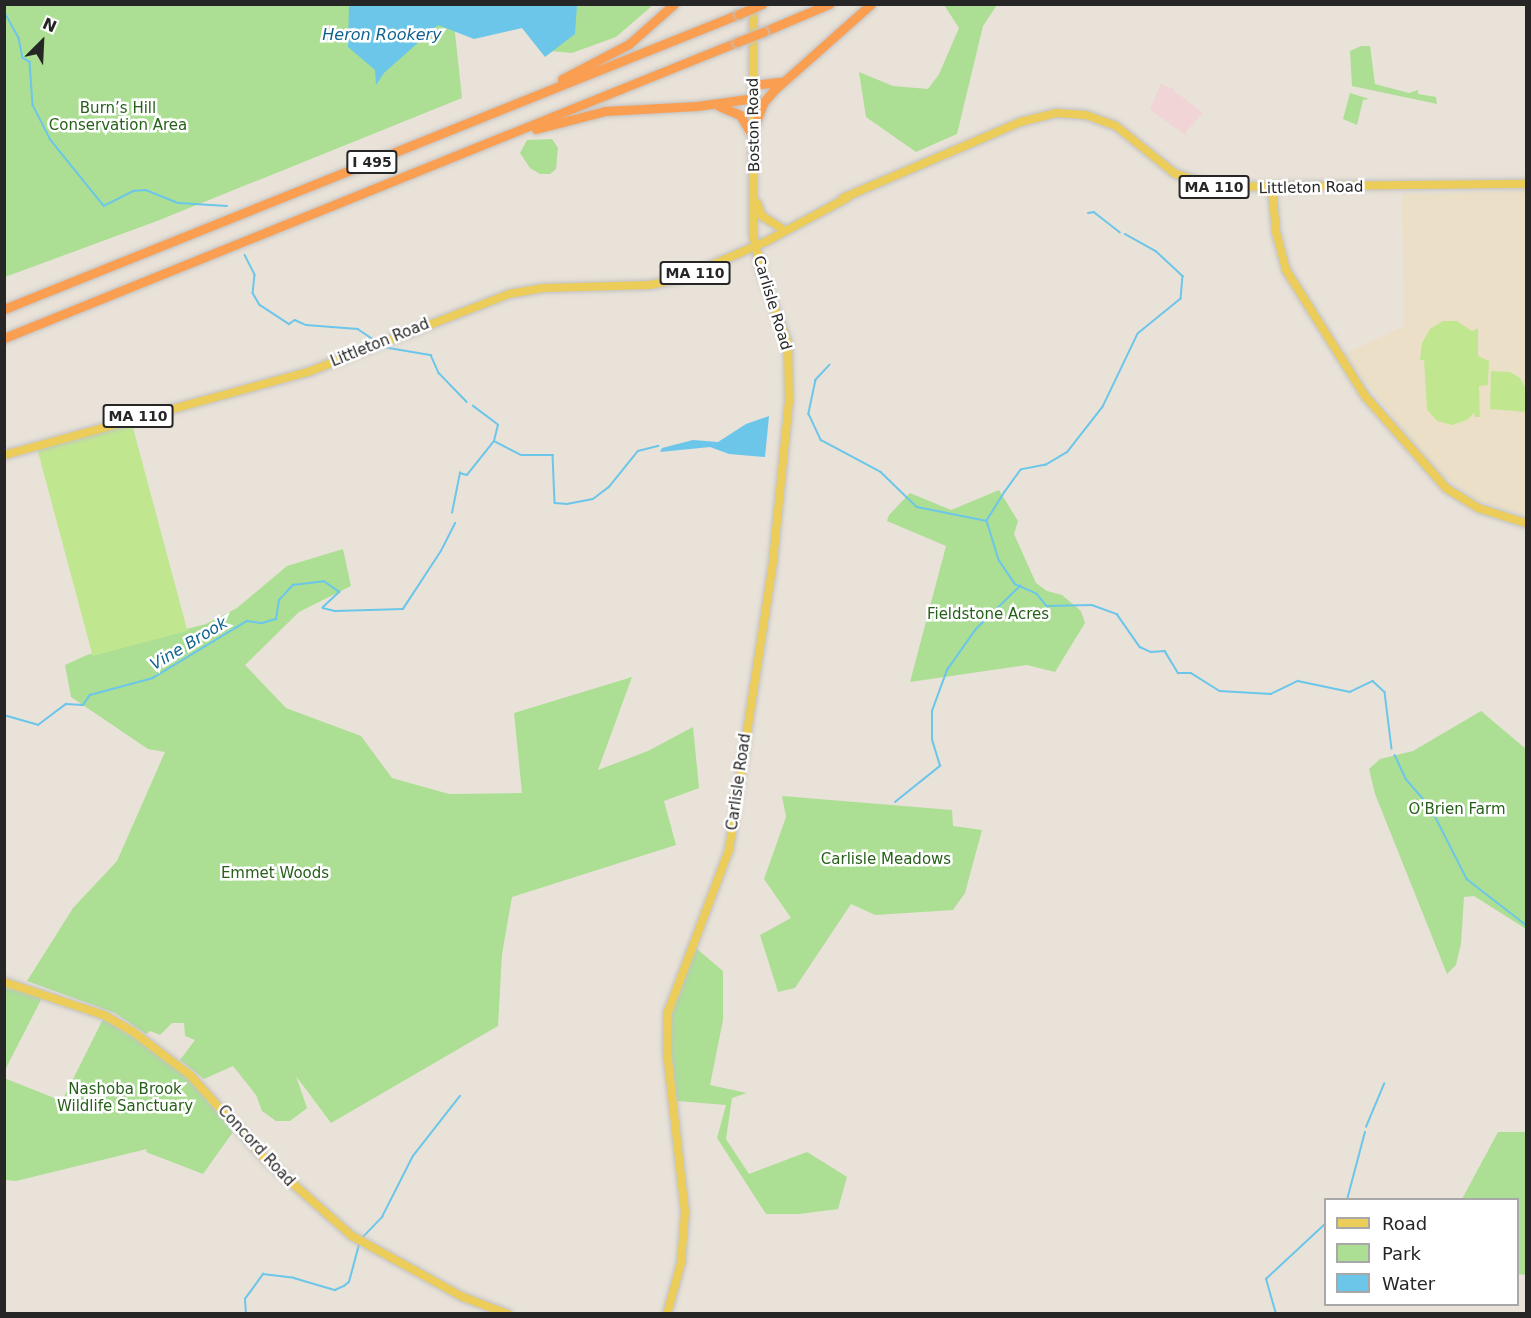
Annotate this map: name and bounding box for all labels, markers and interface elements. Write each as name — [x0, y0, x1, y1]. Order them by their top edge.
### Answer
north arrow — [12, 12, 72, 72]
text: N — [40, 14, 59, 36]
water label: Heron Rookery — [322, 25, 442, 45]
street label: Boston Road — [744, 78, 764, 172]
park label: Burn’s Hill Conservation Area — [49, 99, 187, 134]
road number: I 495 — [345, 151, 399, 173]
road number: MA 110 — [1178, 176, 1250, 198]
street label: Littleton Road — [1259, 178, 1363, 198]
street label: Carlisle Road — [749, 254, 795, 352]
road number: MA 110 — [659, 262, 731, 284]
street label: Littleton Road — [328, 315, 432, 371]
road number: MA 110 — [102, 405, 174, 427]
park label: Fieldstone Acres — [927, 606, 1049, 624]
water label: Vine Brook — [147, 613, 231, 675]
street label: Carlisle Road — [723, 732, 755, 832]
park label: O'Brien Farm — [1408, 801, 1506, 819]
park label: Carlisle Meadows — [821, 851, 951, 869]
park label: Emmet Woods — [221, 865, 329, 883]
park label: Nashoba Brook Wildlife Sanctuary — [57, 1080, 193, 1115]
street label: Concord Road — [214, 1102, 298, 1190]
legend — [1324, 1198, 1519, 1306]
text: Road — [1382, 1213, 1427, 1234]
text: Park — [1382, 1243, 1421, 1264]
text: Water — [1382, 1273, 1435, 1294]

